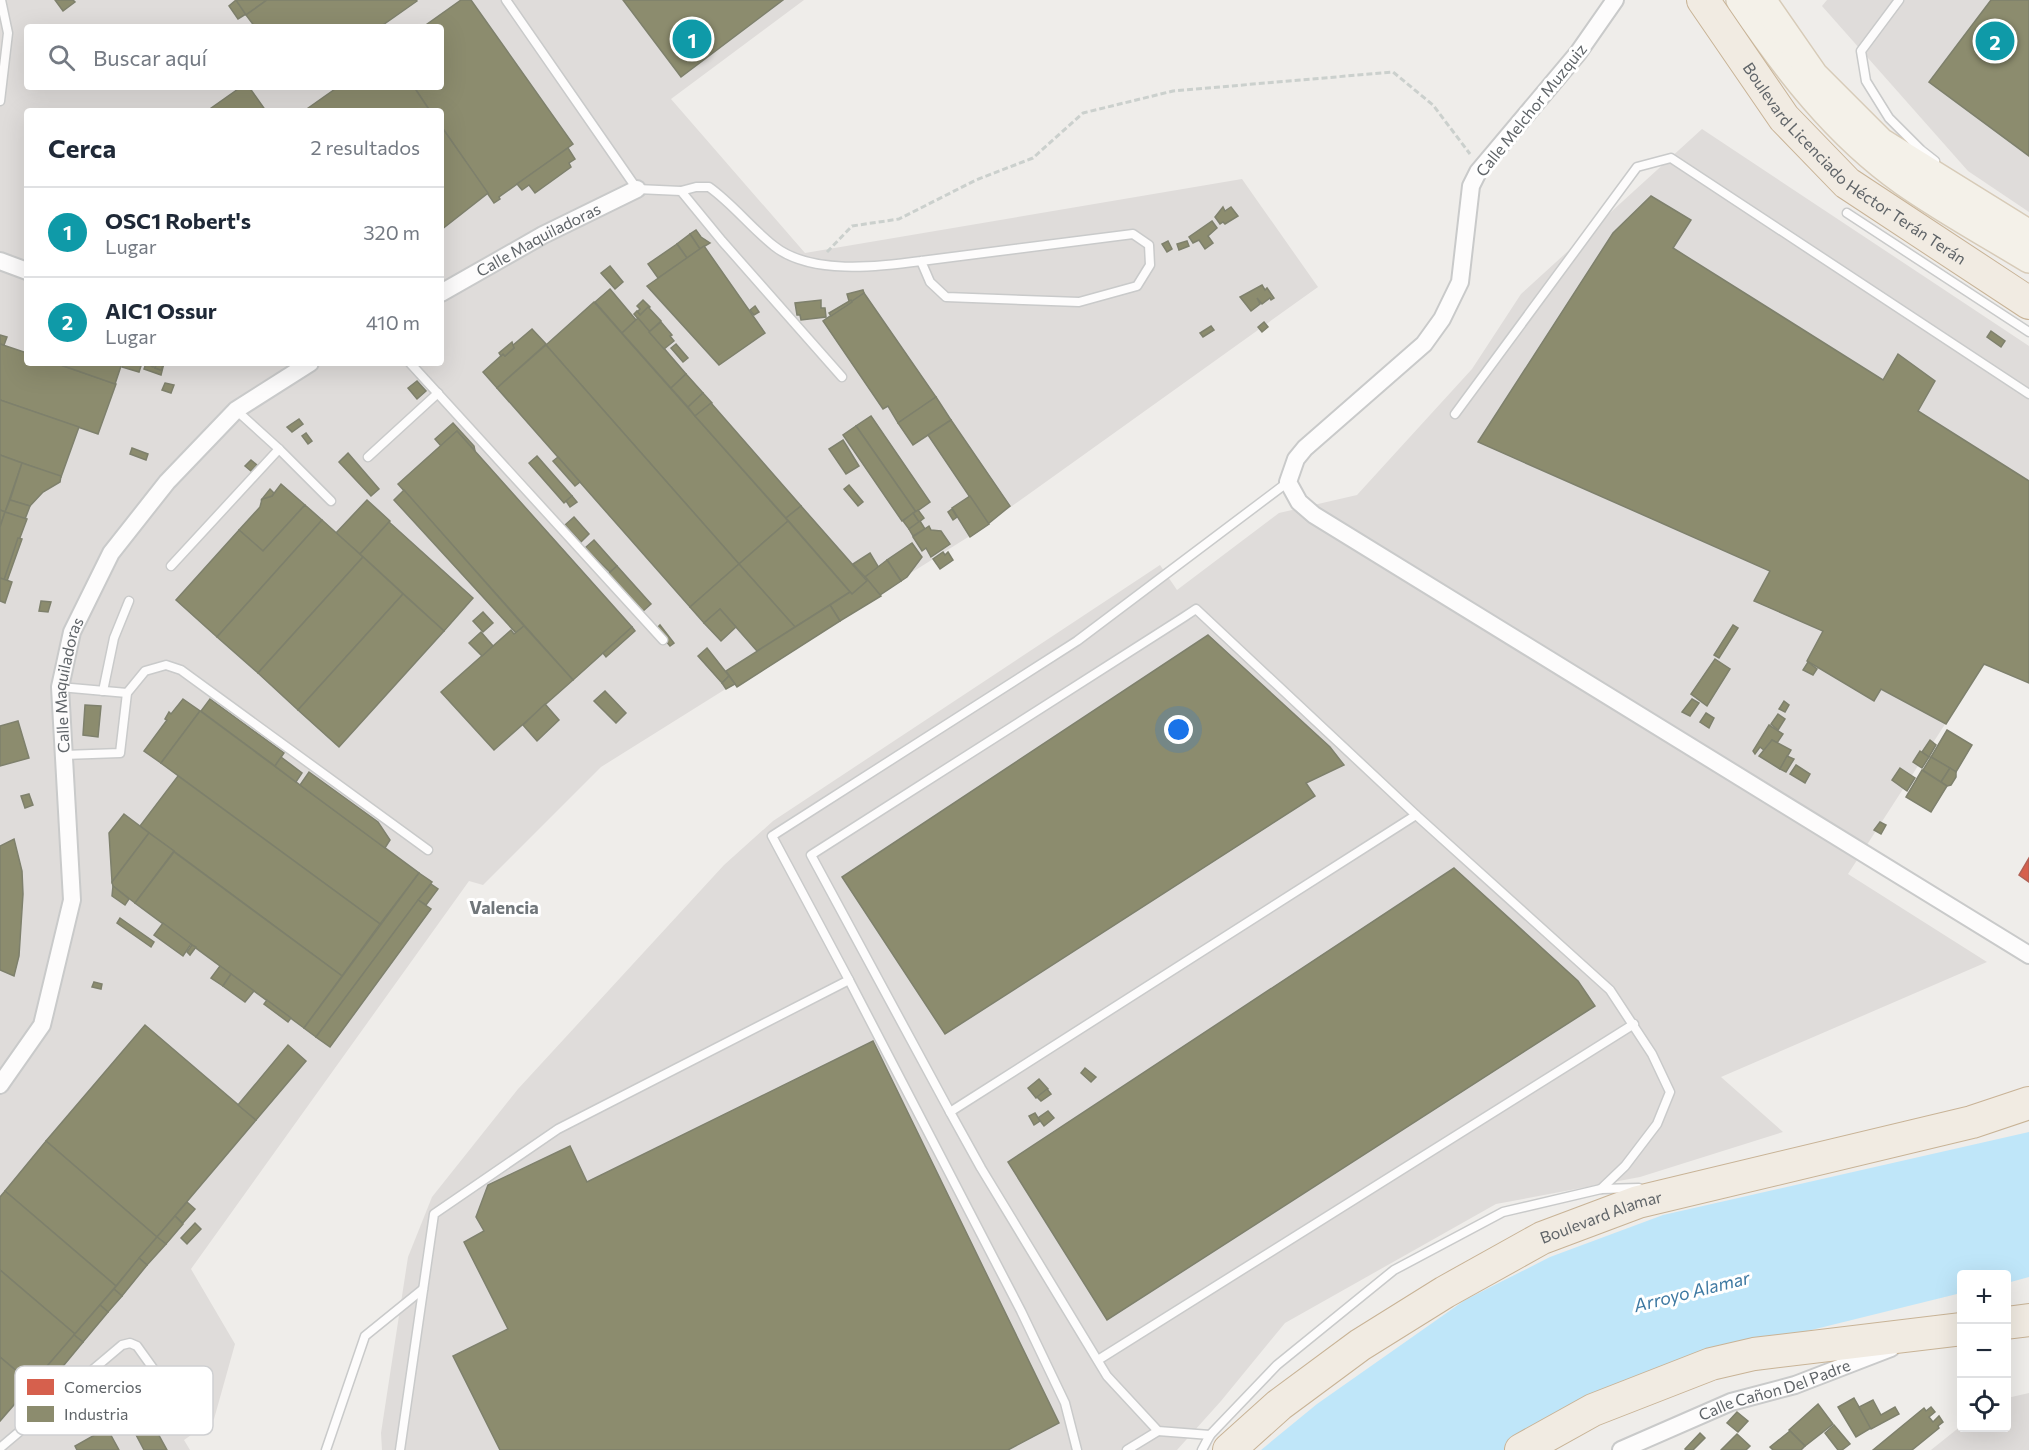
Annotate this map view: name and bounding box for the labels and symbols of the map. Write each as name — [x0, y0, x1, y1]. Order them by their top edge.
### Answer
pin: 1 — [672, 16, 712, 62]
pin: 2 — [1976, 18, 2014, 63]
street label: Calle Melchor Muzquiz — [1471, 39, 1590, 180]
street label: Boulevard Licenciado Héctor Terán Terán — [1740, 58, 1970, 268]
street label: Calle Maquiladoras — [472, 198, 603, 280]
street label: Calle Maquiladoras — [49, 614, 87, 754]
your location — [1164, 715, 1193, 744]
district label: Valencia — [469, 896, 539, 918]
street label: Boulevard Alamar — [1537, 1186, 1664, 1247]
water label: Arroyo Alamar — [1631, 1266, 1753, 1316]
street label: Calle Cañon Del Padre — [1695, 1355, 1853, 1424]
legend — [15, 1366, 213, 1435]
text: Comercios — [64, 1377, 142, 1396]
text: Industria — [64, 1404, 128, 1423]

